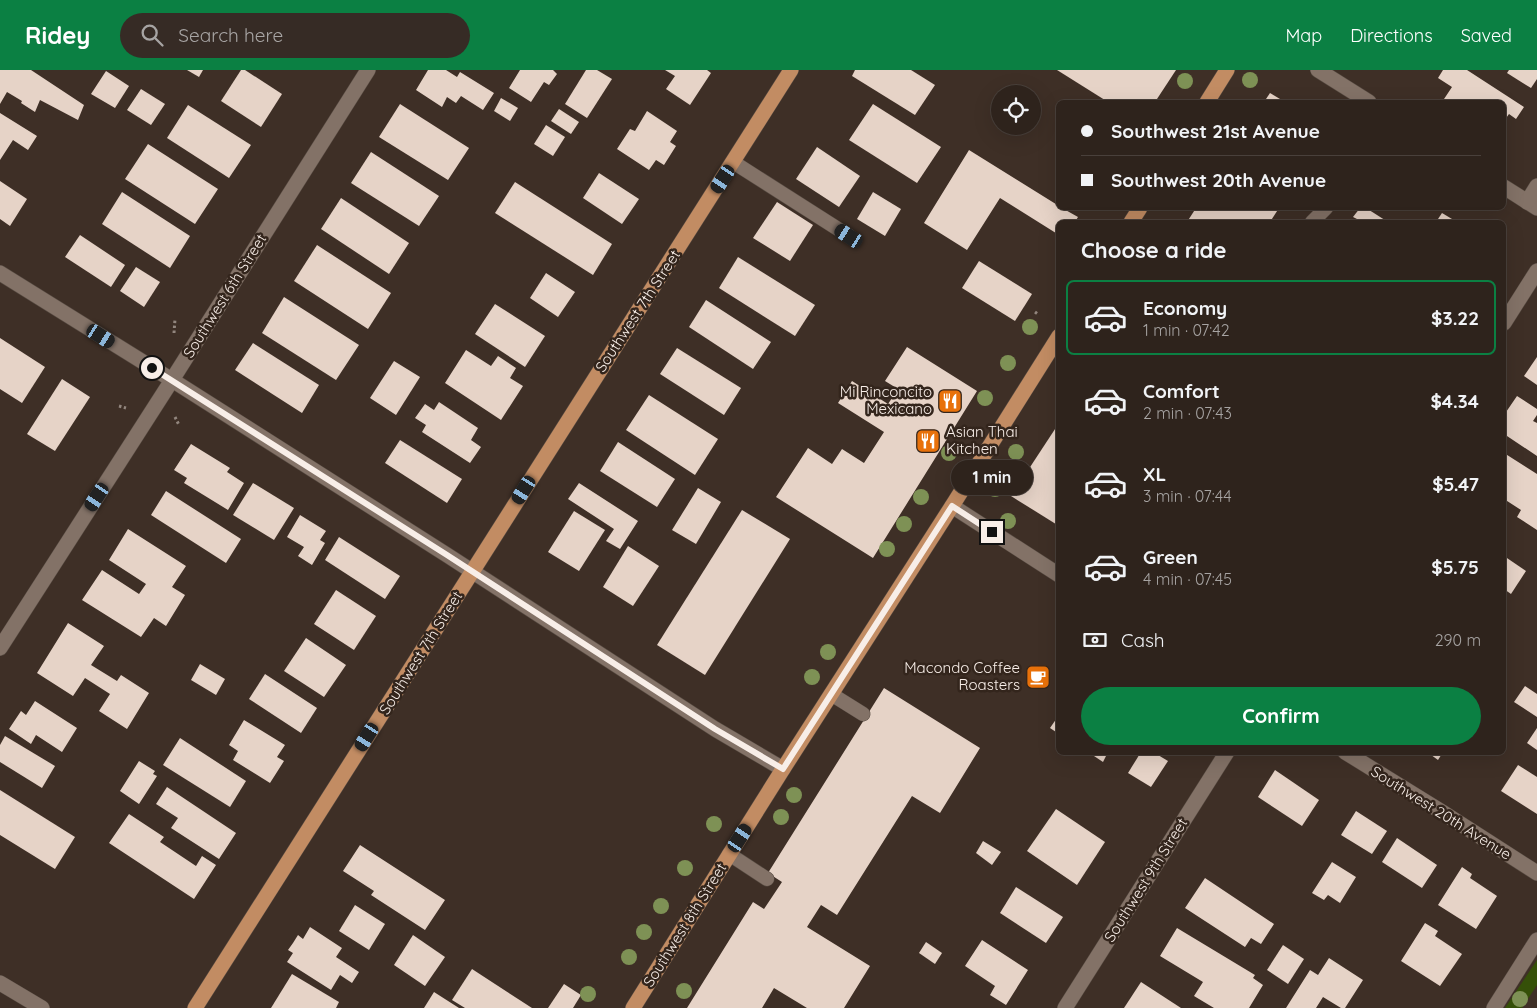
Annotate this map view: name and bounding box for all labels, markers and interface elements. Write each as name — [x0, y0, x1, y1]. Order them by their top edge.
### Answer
search box — [120, 13, 470, 58]
text: Ridey — [25, 20, 90, 50]
icon: search — [138, 21, 166, 49]
text: Search here — [178, 23, 283, 47]
text: Map — [1285, 24, 1322, 47]
text: Directions — [1350, 24, 1433, 47]
text: Saved — [1461, 24, 1512, 47]
map controls — [991, 85, 1041, 135]
button: locate — [991, 85, 1041, 135]
text: Southwest 21st Avenue — [1111, 119, 1320, 143]
car — [708, 162, 737, 196]
text: Southwest 20th Avenue — [1111, 168, 1326, 192]
car — [832, 222, 865, 250]
street label: Southwest 6th Street — [179, 230, 270, 361]
text: Choose a ride — [1081, 236, 1226, 264]
street label: Southwest 7th Street — [591, 246, 684, 375]
icon: car — [1083, 295, 1128, 340]
text: Economy — [1143, 296, 1227, 320]
text: $3.22 — [1431, 306, 1479, 330]
text: 1 min · 07:42 — [1143, 320, 1230, 340]
car — [84, 322, 117, 350]
route start — [141, 357, 163, 379]
icon: car — [1083, 378, 1128, 423]
text: Comfort — [1143, 379, 1220, 403]
place label: Mi Rinconcito Mexicano — [840, 382, 932, 418]
restaurant icon: Mi Rinconcito Mexicano — [937, 388, 963, 414]
text: $4.34 — [1430, 389, 1479, 413]
text: 2 min · 07:43 — [1143, 403, 1232, 423]
place label: Asian Thai Kitchen — [946, 422, 1018, 458]
restaurant icon: Asian Thai Kitchen — [915, 428, 941, 454]
callout: 1 min — [951, 460, 1033, 494]
icon: car — [1083, 461, 1128, 506]
text: XL — [1143, 462, 1166, 486]
text: 1 min — [973, 467, 1011, 487]
text: $5.47 — [1432, 472, 1479, 496]
car — [509, 473, 538, 507]
car — [82, 480, 111, 514]
text: 3 min · 07:44 — [1143, 486, 1232, 506]
route end — [981, 521, 1003, 543]
icon: car — [1083, 544, 1128, 589]
text: Green — [1143, 545, 1198, 569]
text: $5.75 — [1431, 555, 1479, 579]
text: 4 min · 07:45 — [1143, 569, 1232, 589]
street label: Southwest 7th Street — [375, 587, 466, 718]
icon: cash — [1081, 626, 1109, 654]
text: Cash — [1121, 628, 1165, 652]
text: 290 m — [1435, 630, 1481, 650]
place label: Macondo Coffee Roasters — [904, 658, 1020, 694]
cafe icon: Macondo Coffee Roasters — [1025, 664, 1051, 690]
button: Confirm — [1081, 687, 1481, 745]
car — [352, 720, 381, 754]
street label: Southwest 20th Avenue — [1368, 762, 1515, 864]
street label: Southwest 9th Street — [1100, 814, 1191, 945]
car — [725, 821, 754, 855]
street label: Southwest 8th Street — [639, 859, 730, 990]

